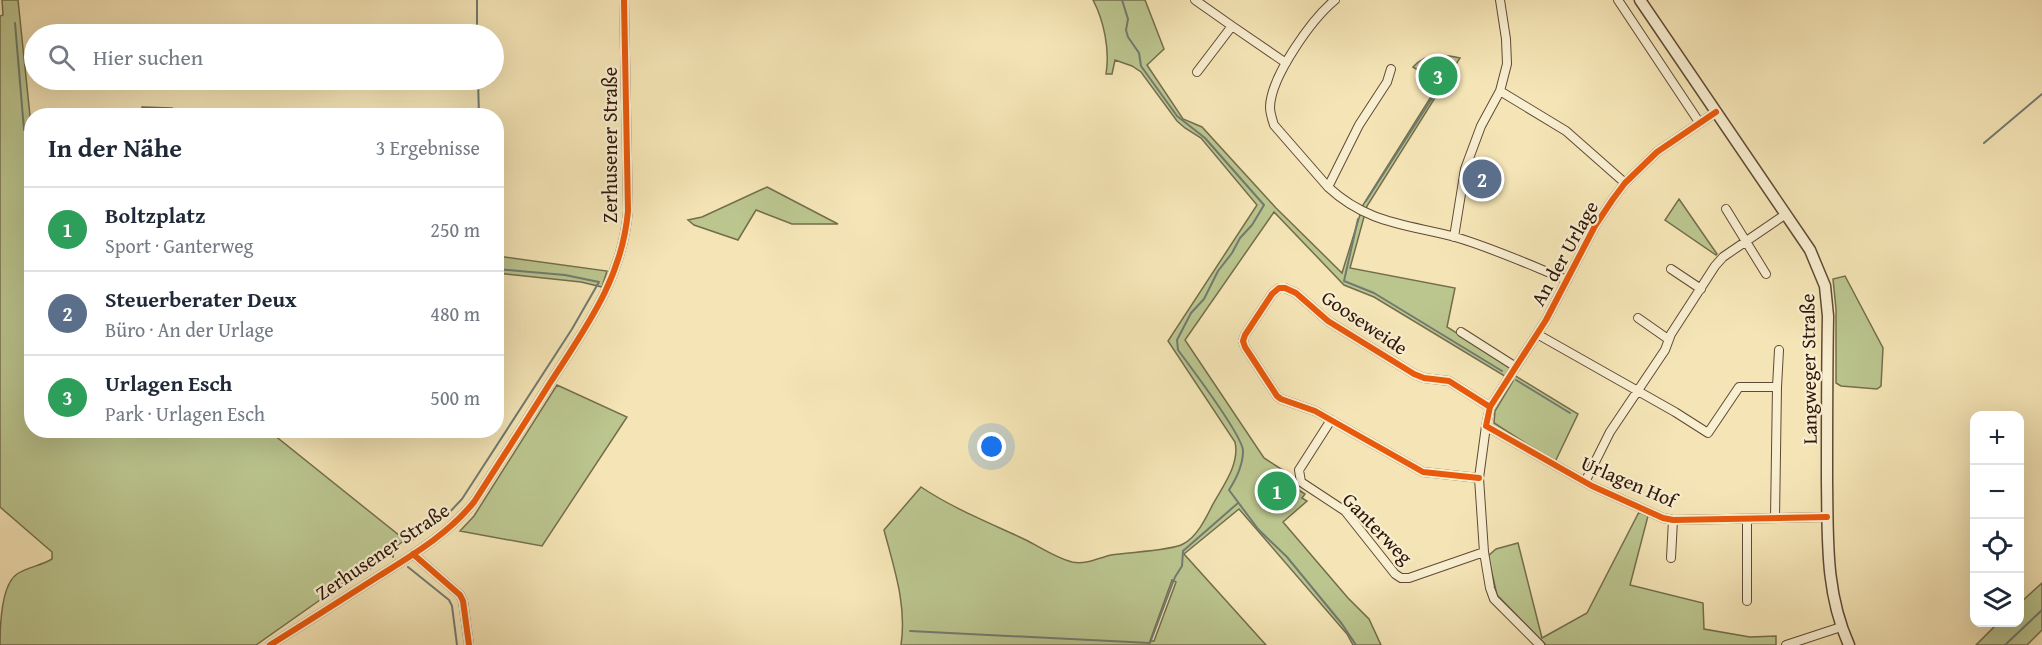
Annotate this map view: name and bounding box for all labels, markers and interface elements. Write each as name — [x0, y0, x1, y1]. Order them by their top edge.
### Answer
search box — [24, 24, 504, 90]
icon: search — [45, 41, 78, 74]
text: Hier suchen — [93, 41, 203, 73]
pin: 3 — [1418, 54, 1458, 98]
street label: Zerhusener Straße — [595, 67, 624, 223]
text: In der Nähe — [48, 128, 182, 167]
text: 3 Ergebnisse — [376, 133, 480, 162]
pin: 2 — [1462, 156, 1502, 201]
street label: An der Urlage — [1523, 195, 1605, 311]
text: Boltzplatz — [105, 199, 205, 231]
text: 1 — [62, 215, 73, 244]
text: 250 m — [430, 215, 480, 244]
text: Sport · Ganterweg — [105, 231, 254, 260]
street label: Gooseweide — [1316, 282, 1414, 362]
text: Steuerberater Deux — [105, 283, 297, 315]
street label: Langweger Straße — [1792, 293, 1824, 445]
text: 2 — [62, 299, 73, 328]
text: 480 m — [430, 299, 480, 328]
text: Büro · An der Urlage — [105, 315, 274, 344]
text: Urlagen Esch — [105, 367, 232, 399]
text: 3 — [62, 383, 73, 412]
text: 500 m — [430, 383, 480, 412]
text: Park · Urlagen Esch — [105, 399, 265, 428]
map controls — [1970, 411, 2024, 627]
button: + — [1970, 411, 2024, 465]
your location — [977, 432, 1006, 461]
street label: Urlagen Hof — [1577, 448, 1684, 515]
button: − — [1970, 465, 2024, 519]
pin: 1 — [1258, 468, 1296, 514]
street label: Ganterweg — [1336, 485, 1420, 571]
street label: Zerhusener Straße — [309, 495, 455, 607]
button: locate — [1970, 519, 2024, 573]
button: layers — [1970, 573, 2024, 627]

